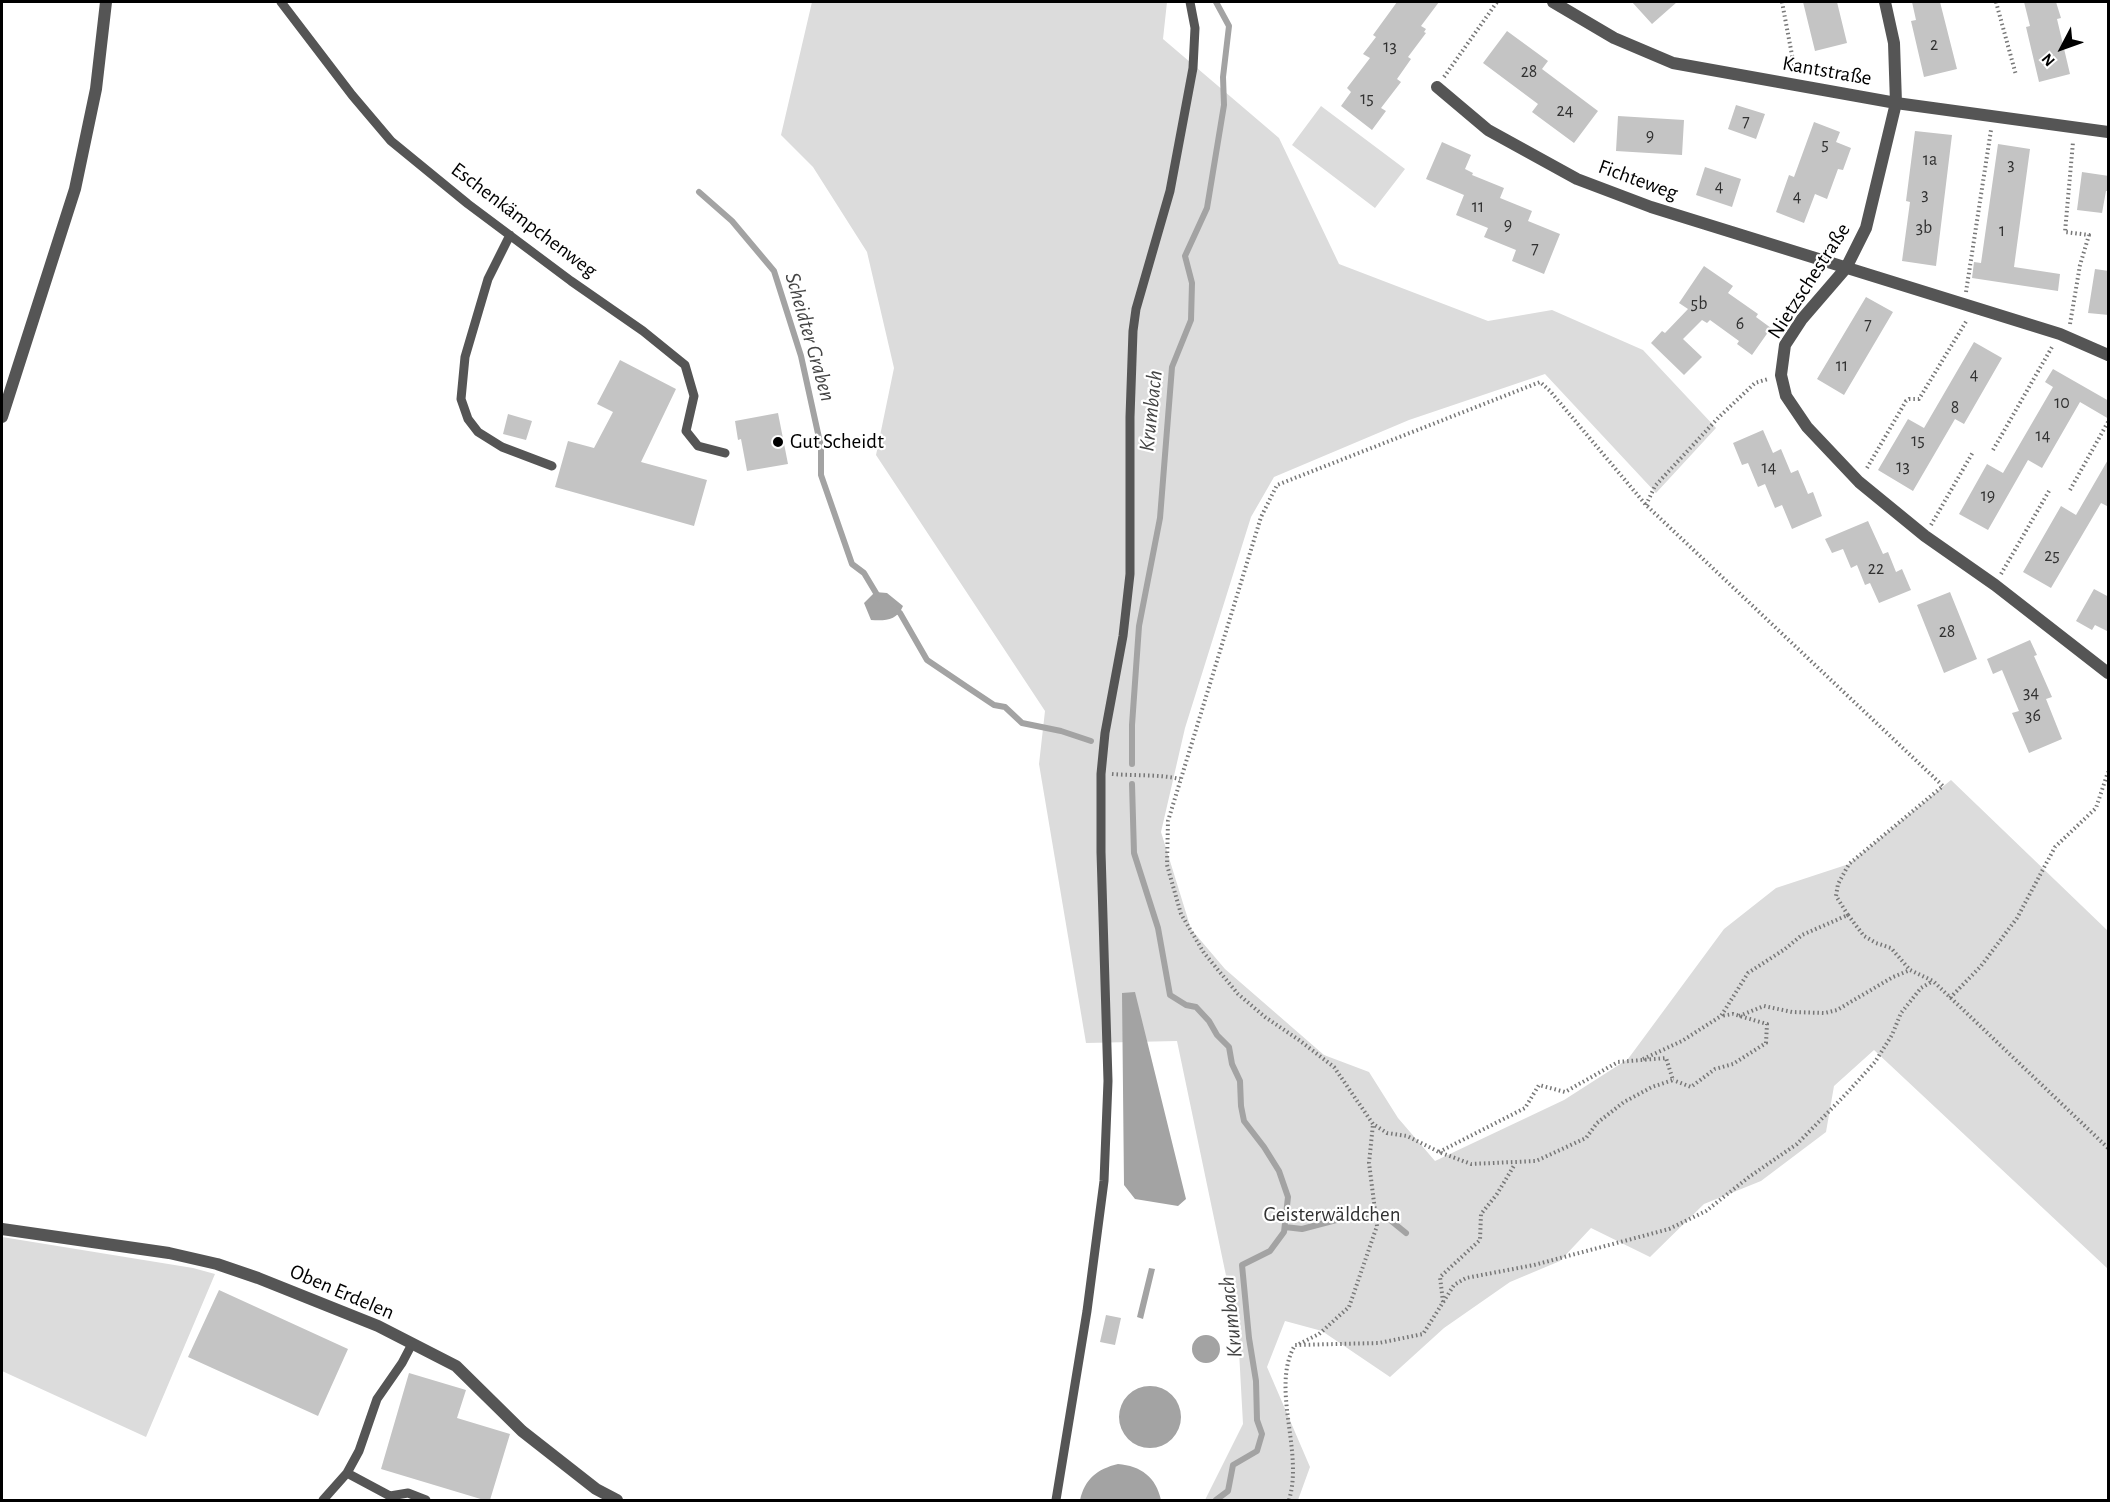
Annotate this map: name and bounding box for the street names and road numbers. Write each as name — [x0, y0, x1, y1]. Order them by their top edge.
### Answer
street label: Kantstraße — [1780, 51, 1874, 91]
street label: Fichteweg — [1595, 154, 1681, 206]
street label: Eschenkämpchenweg — [446, 157, 602, 283]
street label: Nietzschestraße — [1762, 218, 1856, 344]
street label: Oben Erdelen — [286, 1259, 398, 1325]

